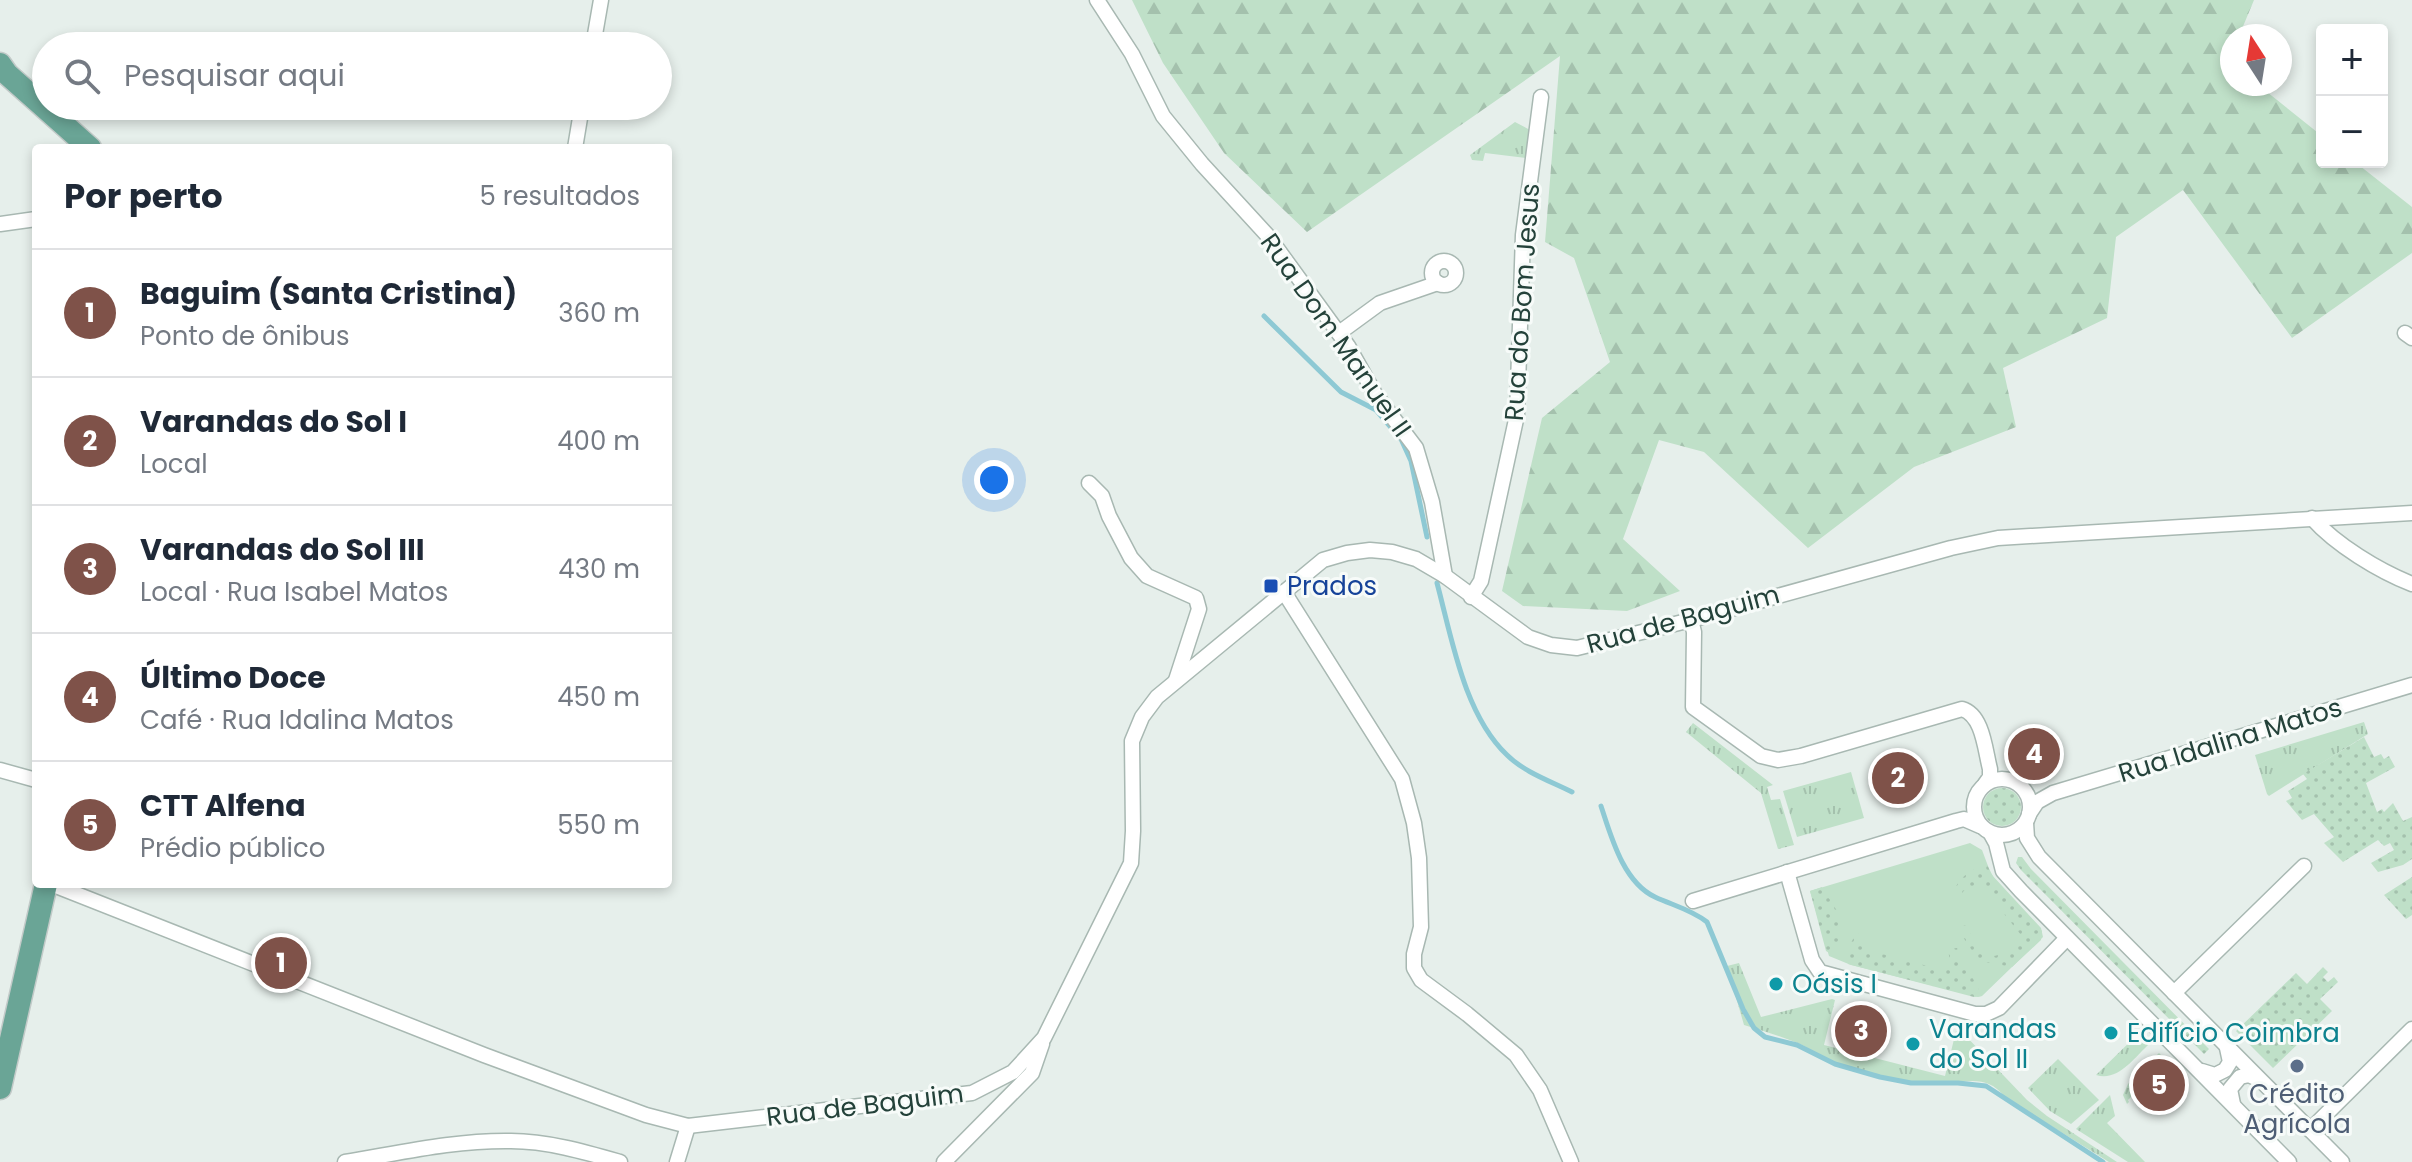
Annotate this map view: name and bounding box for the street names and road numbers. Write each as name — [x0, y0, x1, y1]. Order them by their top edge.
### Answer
street label: Rua do Bom Jesus — [1496, 182, 1548, 422]
street label: Rua Dom Manuel II — [1252, 226, 1420, 444]
street label: Rua de Baguim — [1582, 576, 1784, 662]
street label: Rua Idalina Matos — [2114, 689, 2346, 791]
street label: Rua de Baguim — [764, 1075, 966, 1135]

